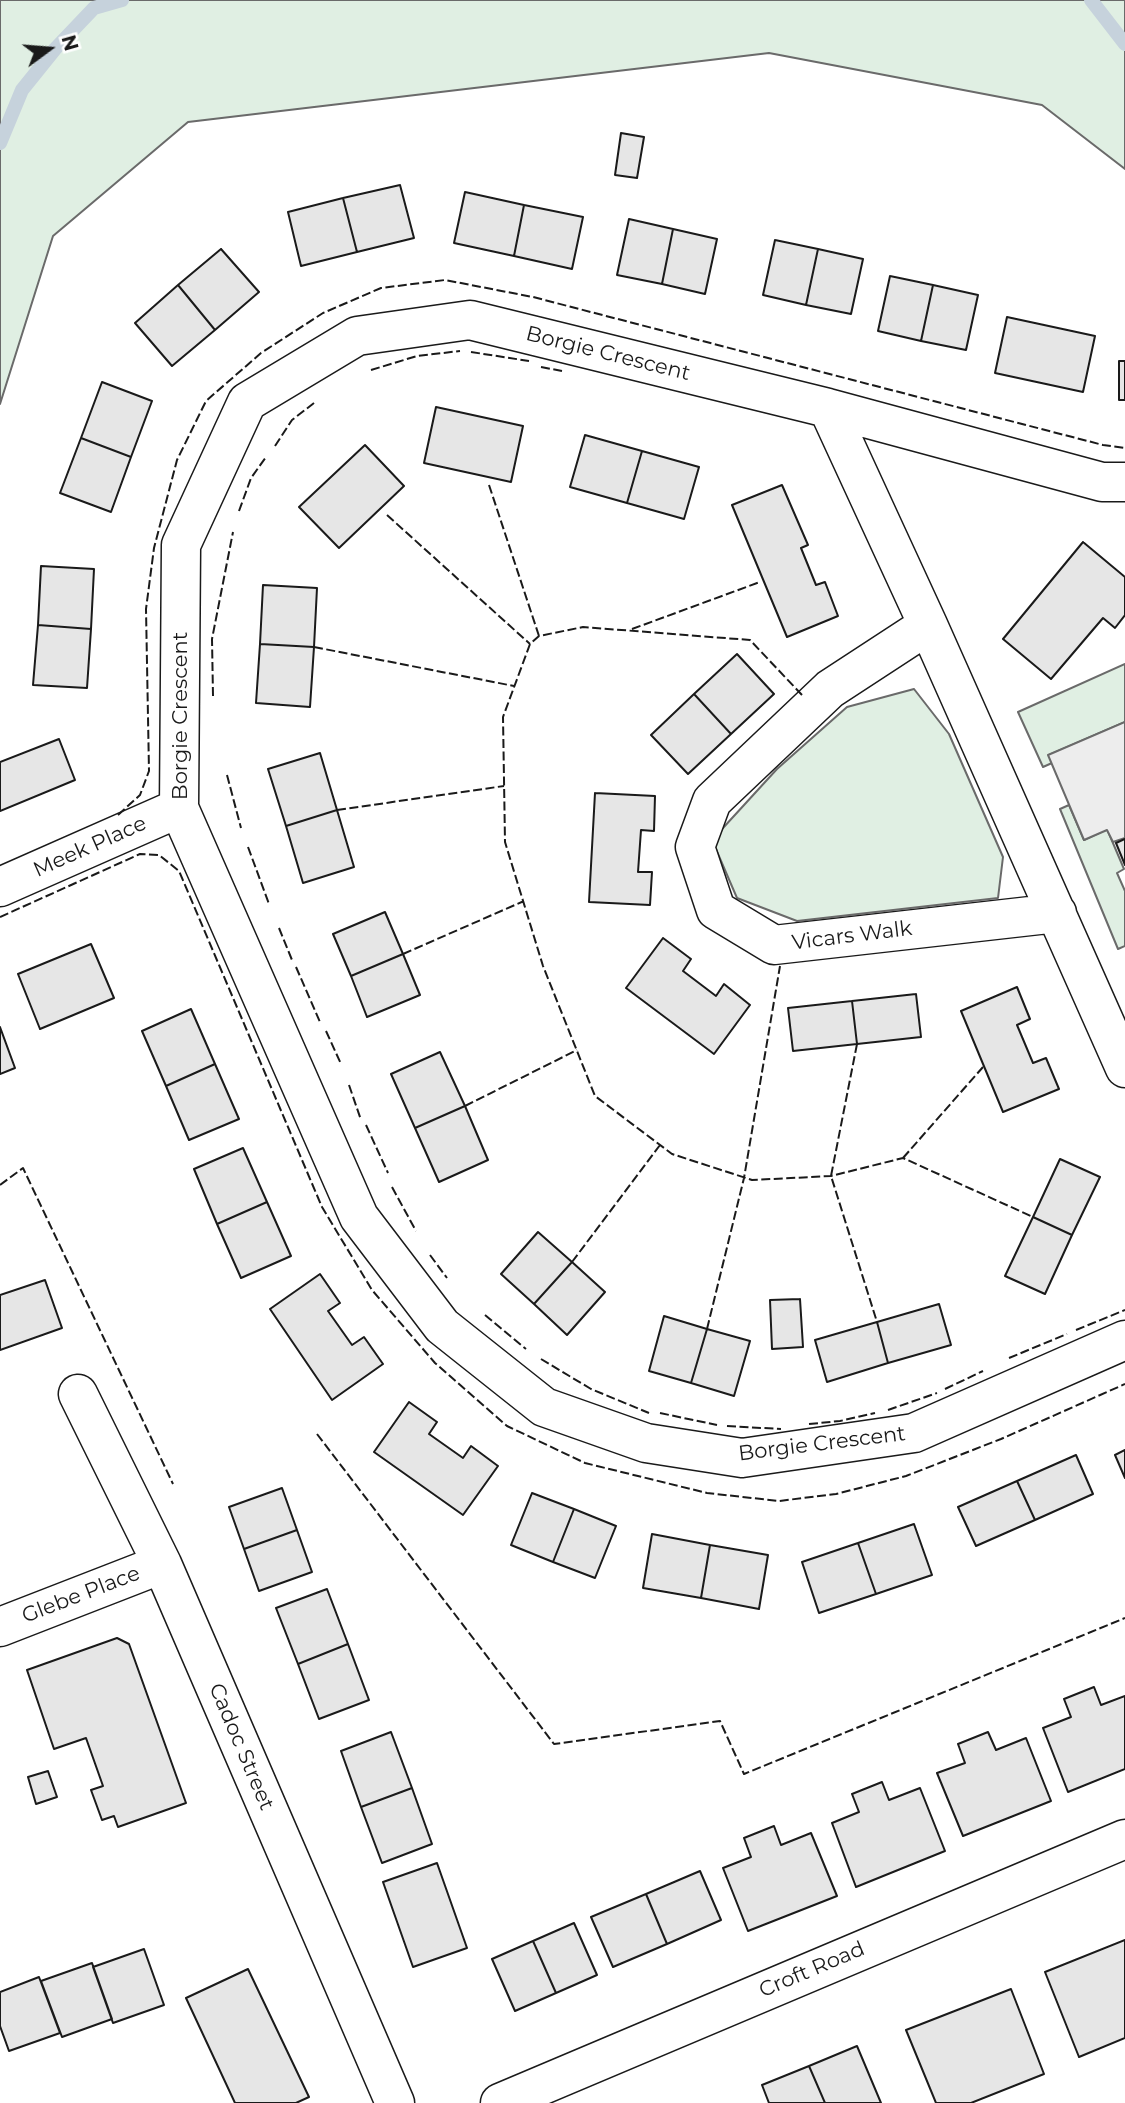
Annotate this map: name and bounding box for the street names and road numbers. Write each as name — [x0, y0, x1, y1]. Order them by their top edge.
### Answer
street label: Borgie Crescent — [523, 321, 693, 387]
street label: Borgie Crescent — [168, 632, 194, 800]
street label: Meek Place — [30, 811, 150, 883]
street label: Vicars Walk — [790, 916, 914, 956]
street label: Borgie Crescent — [737, 1421, 907, 1467]
street label: Glebe Place — [18, 1561, 144, 1629]
street label: Cadoc Street — [203, 1680, 279, 1814]
street label: Croft Road — [755, 1936, 869, 2004]

